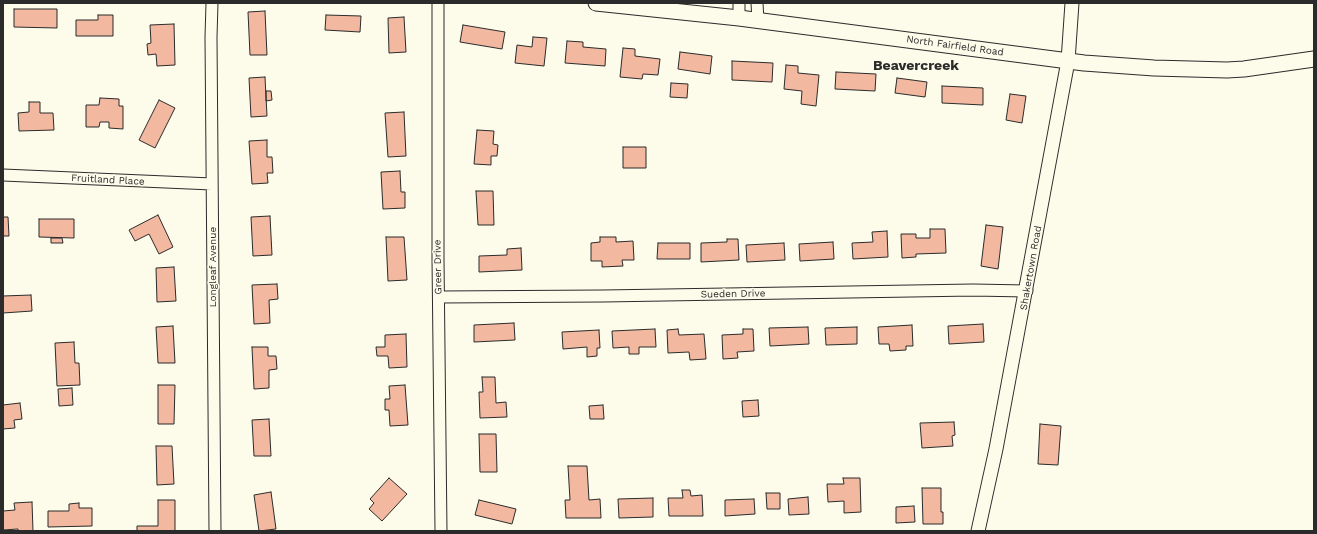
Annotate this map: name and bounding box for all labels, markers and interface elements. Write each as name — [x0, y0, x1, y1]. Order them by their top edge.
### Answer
street label: North Fairfield Road — [905, 33, 1005, 59]
district label: Beavercreek — [873, 58, 959, 74]
street label: Fruitland Place — [71, 172, 145, 188]
street label: Shakertown Road — [1018, 225, 1044, 311]
street label: Longleaf Avenue — [207, 227, 219, 307]
street label: Greer Drive — [432, 239, 444, 295]
street label: Sueden Drive — [700, 287, 766, 301]

